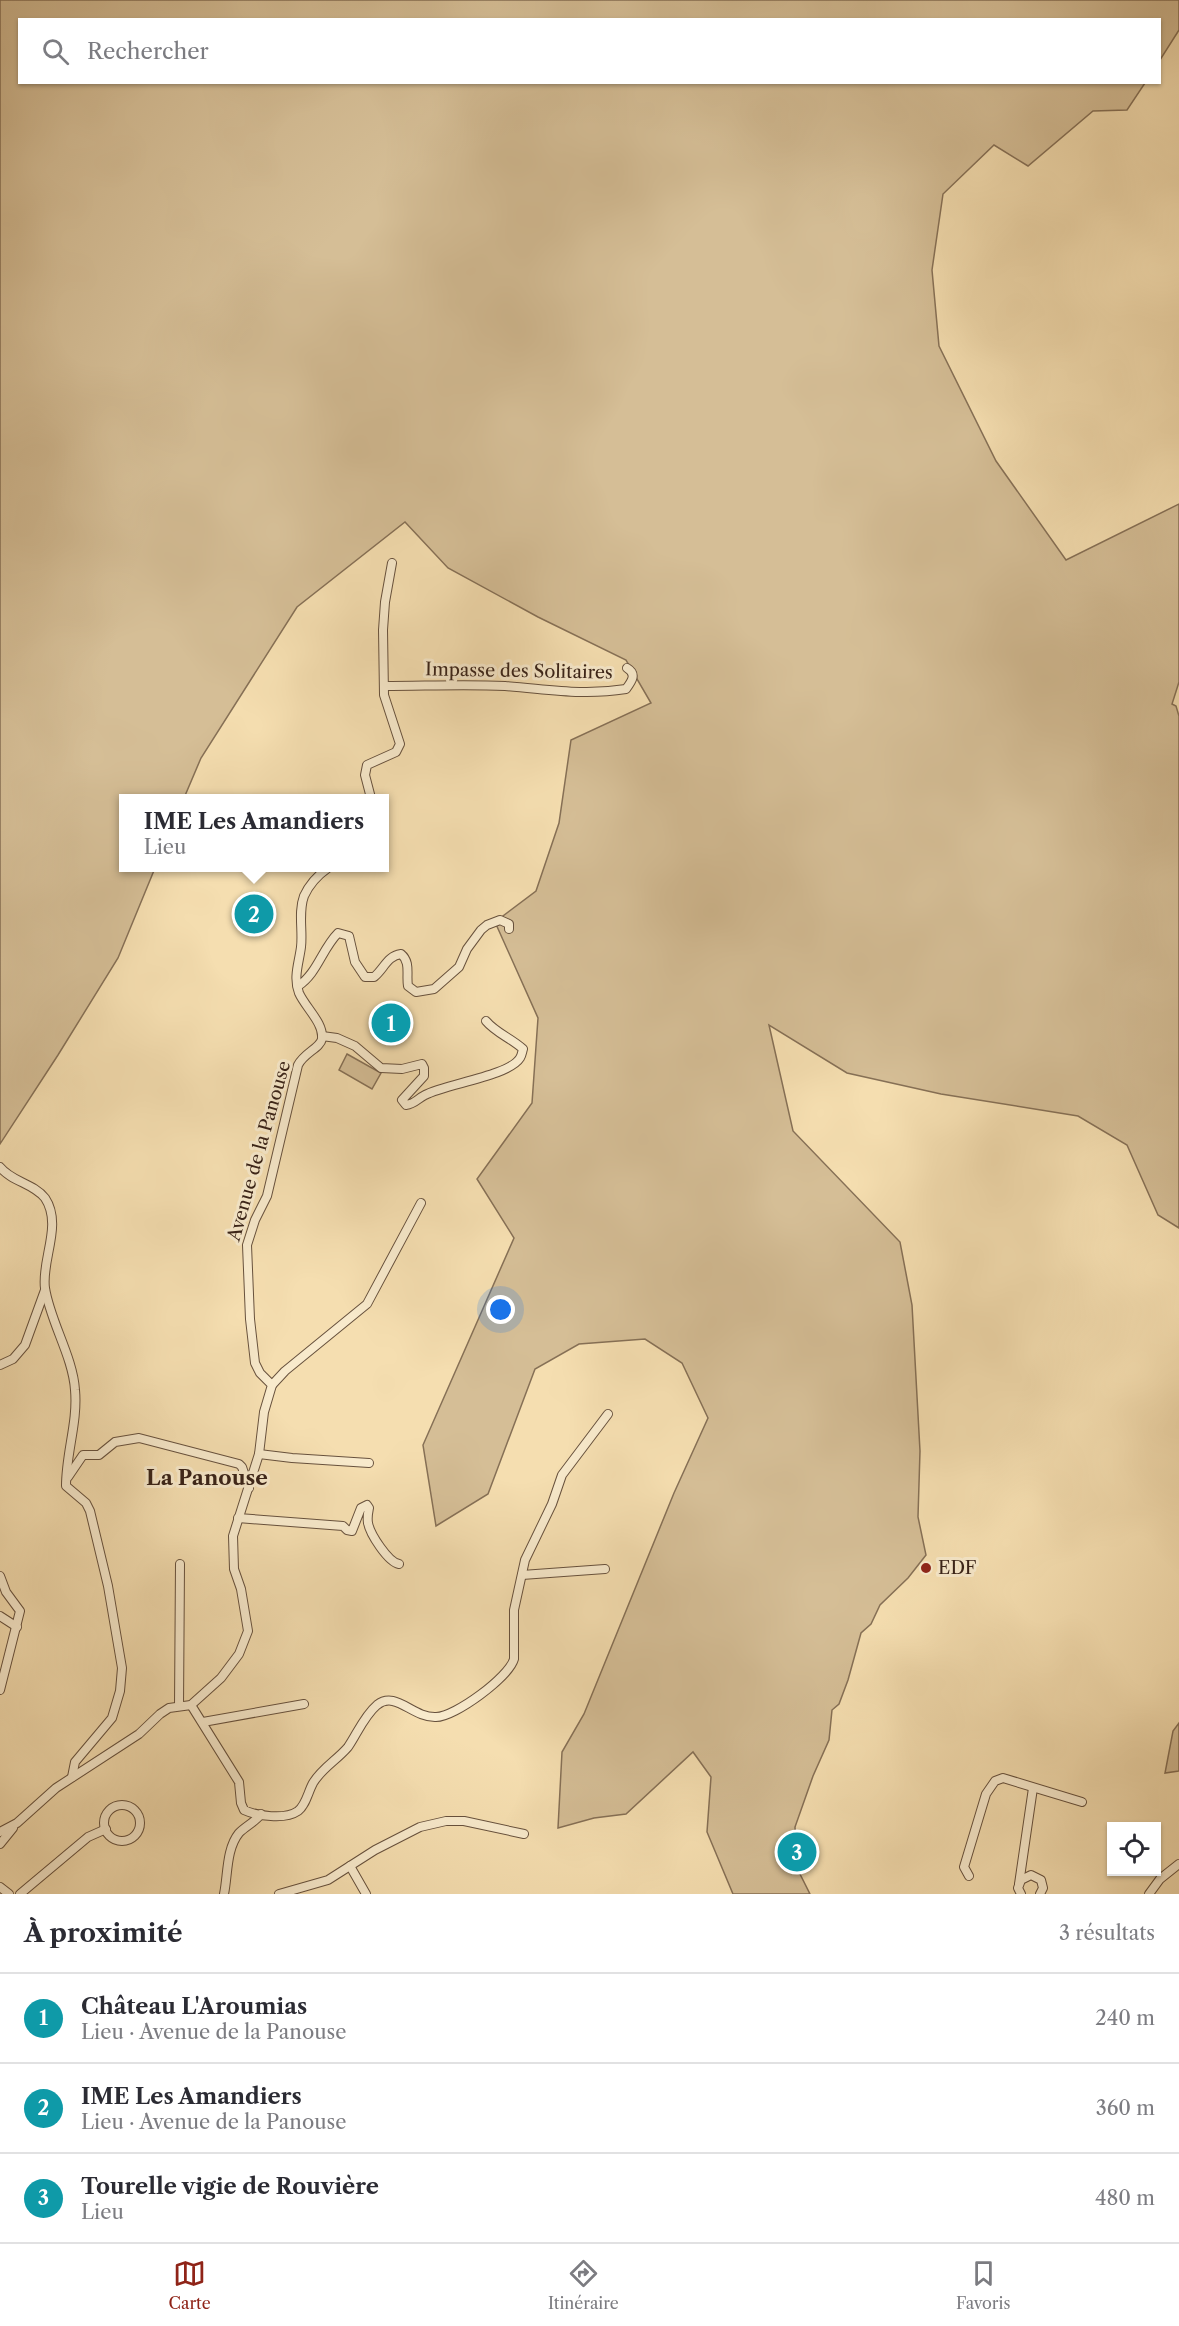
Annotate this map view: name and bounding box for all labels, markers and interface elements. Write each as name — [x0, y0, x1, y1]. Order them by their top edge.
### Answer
search box — [18, 18, 1161, 84]
icon: search — [39, 35, 72, 68]
text: Rechercher — [87, 38, 209, 65]
street label: Impasse des Solitaires — [425, 658, 613, 684]
popup — [119, 794, 389, 872]
text: IME Les Amandiers — [144, 808, 364, 835]
text: Lieu — [144, 835, 186, 859]
pin: 2 — [234, 892, 274, 936]
pin: 1 — [372, 1000, 410, 1046]
street label: Avenue de la Panouse — [222, 1058, 295, 1245]
your location — [486, 1295, 515, 1324]
district label: La Panouse — [146, 1465, 268, 1490]
place label: EDF — [938, 1557, 977, 1579]
marker: EDF — [919, 1561, 933, 1575]
map controls — [1107, 1822, 1161, 1876]
button: locate — [1107, 1822, 1161, 1876]
pin: 3 — [778, 1830, 816, 1874]
text: À proximité — [24, 1917, 183, 1949]
text: 3 résultats — [1059, 1921, 1155, 1945]
text: Château L'Aroumias — [81, 1993, 307, 2020]
text: 1 — [39, 2006, 48, 2030]
text: 240 m — [1095, 2006, 1155, 2030]
text: Lieu · Avenue de la Panouse — [81, 2020, 346, 2044]
text: IME Les Amandiers — [81, 2083, 302, 2110]
text: 2 — [38, 2096, 49, 2120]
text: 360 m — [1096, 2096, 1155, 2120]
text: Lieu · Avenue de la Panouse — [81, 2110, 346, 2134]
text: Tourelle vigie de Rouvière — [81, 2173, 379, 2200]
text: 3 — [38, 2186, 49, 2210]
text: 480 m — [1095, 2186, 1155, 2210]
text: Lieu — [81, 2200, 124, 2224]
tab: Carte — [169, 2257, 211, 2313]
tab: Itinéraire — [548, 2257, 619, 2313]
tab: Favoris — [956, 2257, 1010, 2313]

